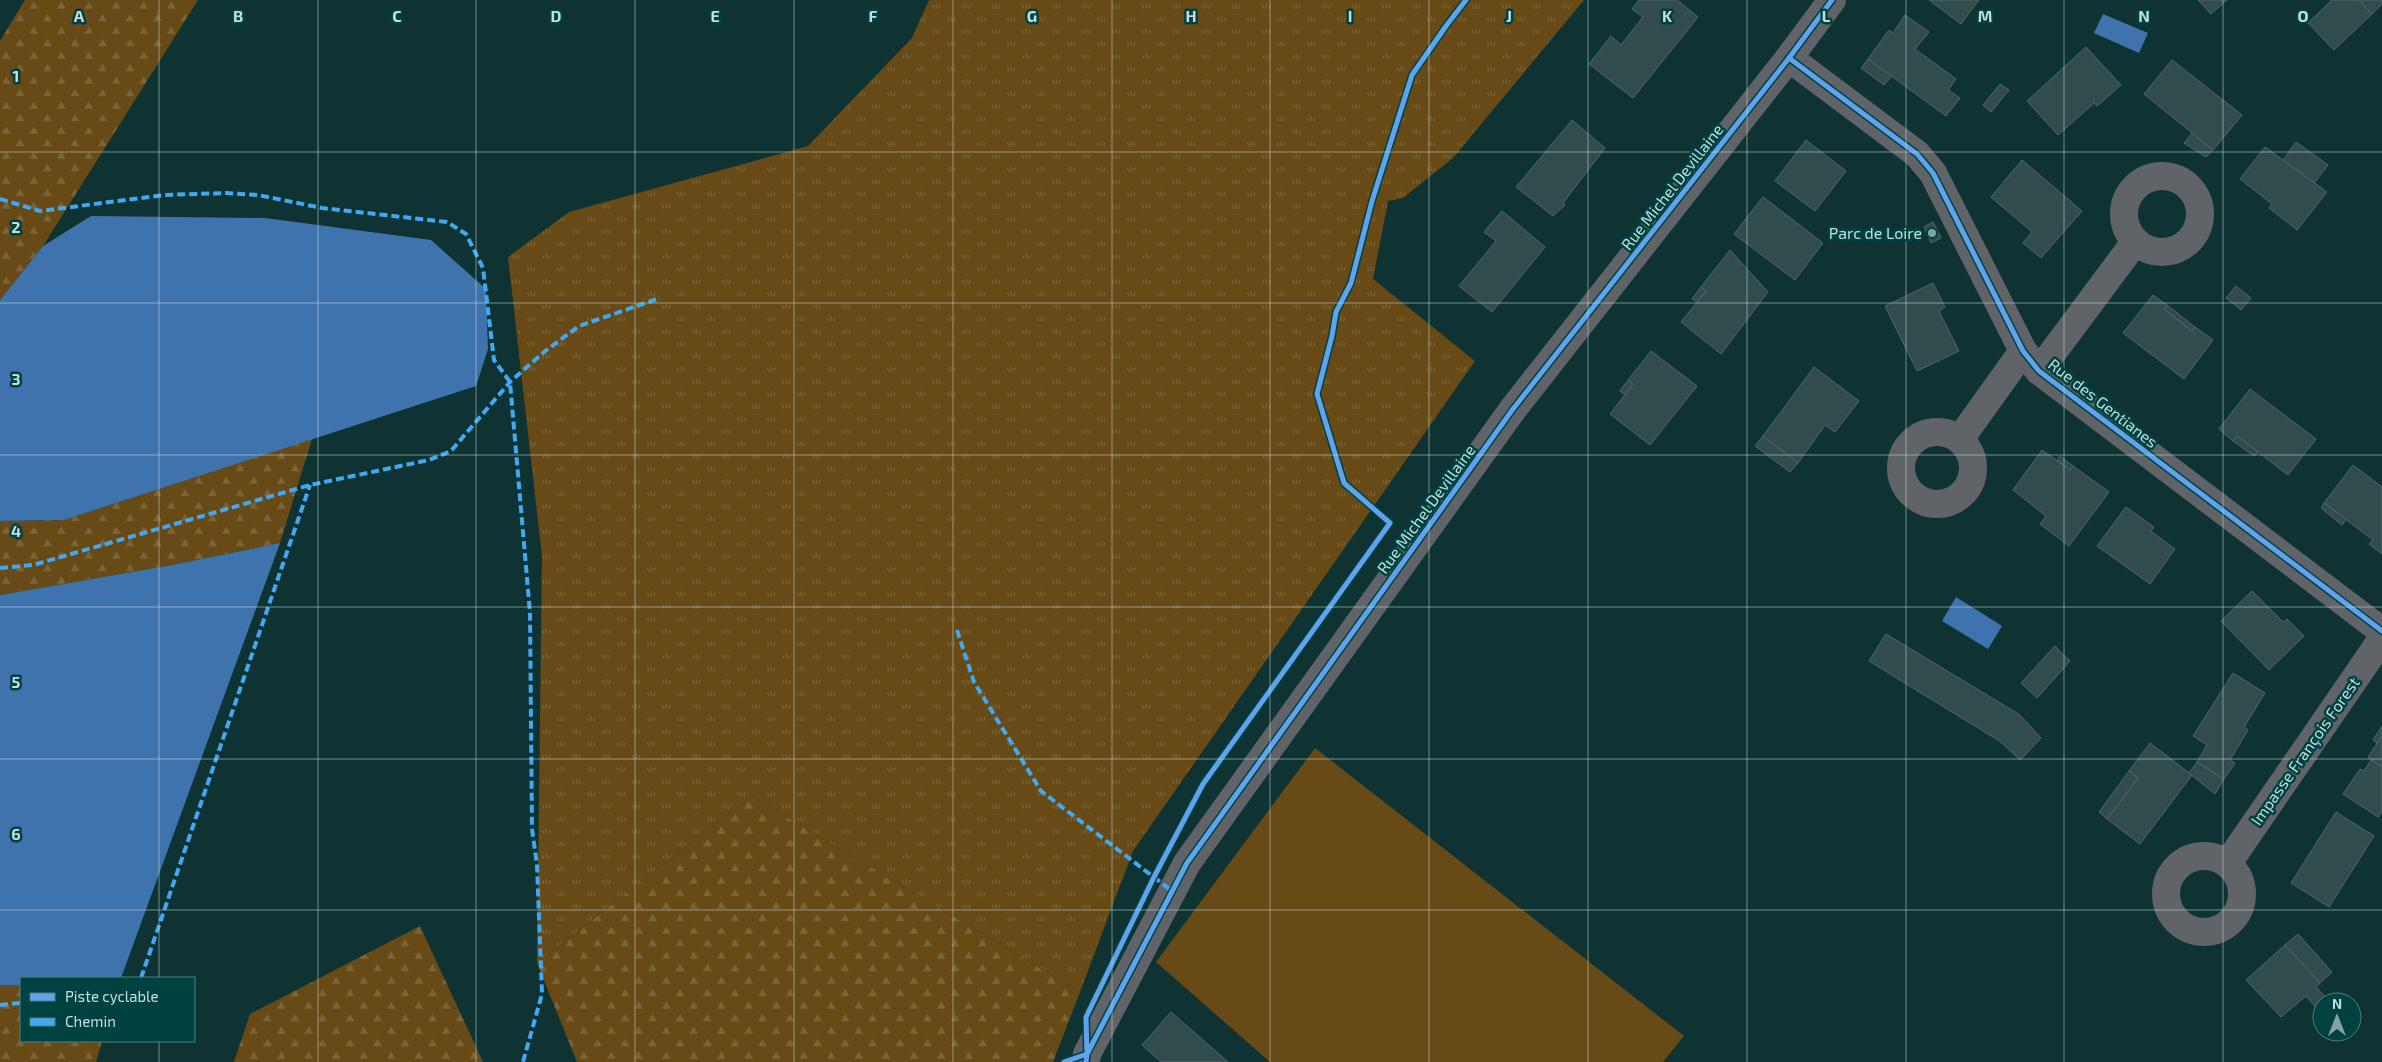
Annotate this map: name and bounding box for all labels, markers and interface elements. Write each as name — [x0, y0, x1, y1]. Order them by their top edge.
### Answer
text: A — [74, 6, 85, 25]
text: B — [233, 6, 243, 25]
text: C — [392, 6, 402, 25]
text: D — [551, 6, 562, 25]
text: E — [710, 6, 720, 25]
text: F — [869, 6, 878, 25]
text: G — [1027, 6, 1037, 25]
text: H — [1185, 6, 1197, 25]
text: I — [1348, 6, 1352, 25]
text: J — [1506, 6, 1512, 25]
text: K — [1662, 6, 1673, 25]
text: L — [1822, 6, 1831, 25]
text: M — [1978, 6, 1992, 25]
text: N — [2138, 6, 2150, 25]
text: O — [2297, 6, 2309, 25]
text: 1 — [13, 66, 19, 85]
street label: Rue Michel Devillaine — [1617, 120, 1727, 253]
text: 2 — [11, 217, 21, 236]
place label: Parc de Loire — [1829, 223, 1922, 242]
marker: Parc de Loire — [1926, 227, 1938, 239]
street label: Rue des Gentianes — [2045, 354, 2162, 451]
text: 3 — [11, 369, 21, 388]
street label: Rue Michel Devillaine — [1372, 441, 1479, 577]
text: 4 — [11, 521, 21, 540]
text: 5 — [12, 672, 21, 691]
street label: Impasse François Forest — [2246, 673, 2364, 829]
text: 6 — [11, 824, 21, 843]
legend — [20, 977, 195, 1042]
text: Piste cyclable — [65, 987, 159, 1005]
north arrow — [2312, 992, 2362, 1042]
text: N — [2332, 995, 2342, 1012]
text: Chemin — [65, 1012, 116, 1030]

